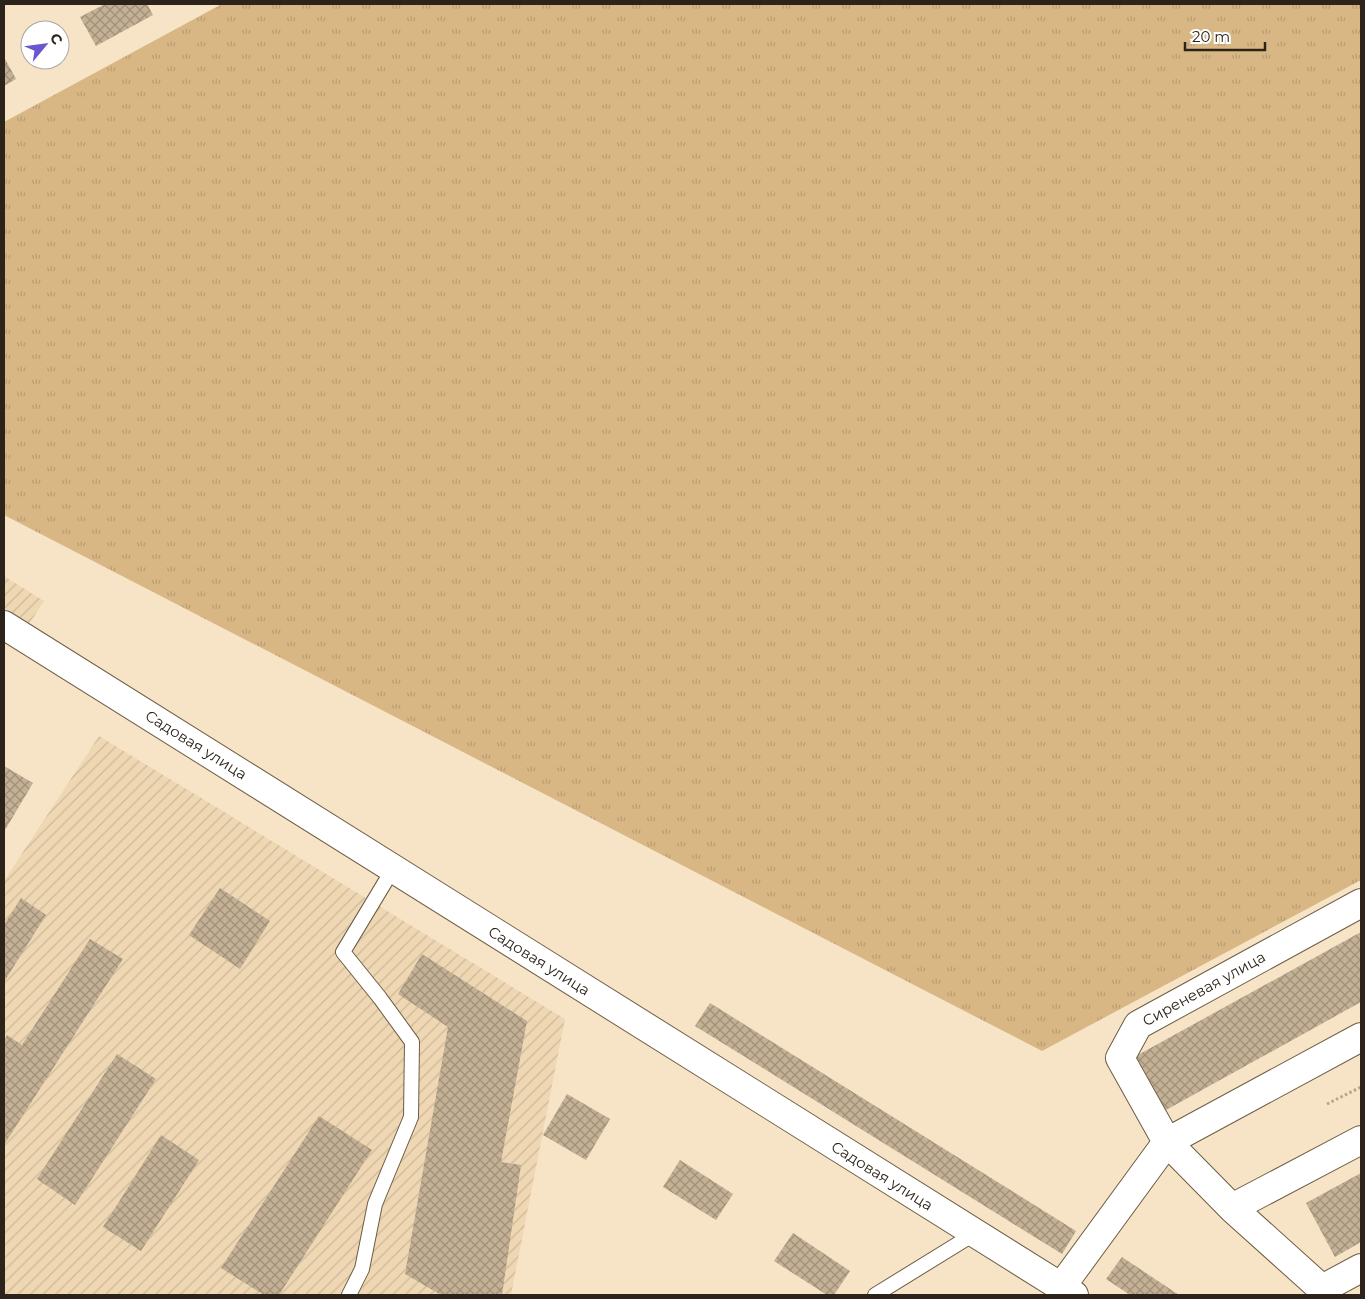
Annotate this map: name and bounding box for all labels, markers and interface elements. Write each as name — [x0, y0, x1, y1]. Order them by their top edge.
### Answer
north arrow — [20, 20, 70, 70]
scale bar — [1185, 20, 1265, 52]
text: 20 m — [1192, 27, 1230, 46]
text: С — [46, 30, 67, 48]
street label: Садовая улица — [142, 706, 251, 783]
street label: Садовая улица — [485, 922, 594, 999]
street label: Сиреневая улица — [1139, 947, 1269, 1030]
street label: Садовая улица — [828, 1137, 937, 1214]

